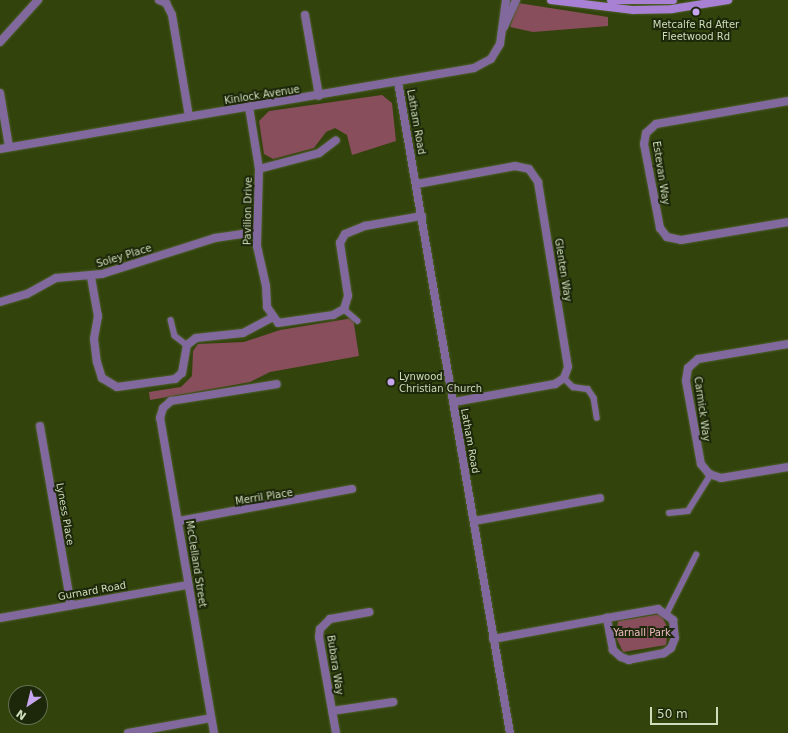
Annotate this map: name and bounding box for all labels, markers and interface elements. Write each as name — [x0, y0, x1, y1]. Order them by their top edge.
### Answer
marker: Metcalfe Rd After Fleetwood Rd — [691, 7, 701, 17]
place label: Metcalfe Rd After Fleetwood Rd — [653, 18, 739, 42]
street label: Kinlock Avenue — [223, 83, 301, 107]
street label: Latham Road — [404, 88, 428, 156]
street label: Estevan Way — [650, 140, 672, 206]
street label: Pavilion Drive — [241, 177, 255, 245]
street label: Glenten Way — [552, 238, 574, 302]
street label: Soley Place — [95, 242, 153, 270]
place label: Lynwood Christian Church — [399, 370, 482, 394]
street label: Carmick Way — [692, 376, 712, 442]
marker: Lynwood Christian Church — [386, 377, 396, 387]
street label: Latham Road — [458, 407, 482, 475]
street label: Lyness Place — [54, 482, 76, 546]
street label: Merril Place — [234, 487, 294, 507]
street label: McClelland Street — [183, 520, 209, 608]
street label: Gurnard Road — [57, 579, 127, 603]
park label: Yarnall Park — [613, 627, 671, 639]
street label: Bubara Way — [324, 634, 346, 696]
north arrow — [8, 685, 48, 725]
scale bar — [652, 699, 720, 725]
text: N — [14, 706, 29, 722]
text: 50 m — [657, 707, 688, 721]

